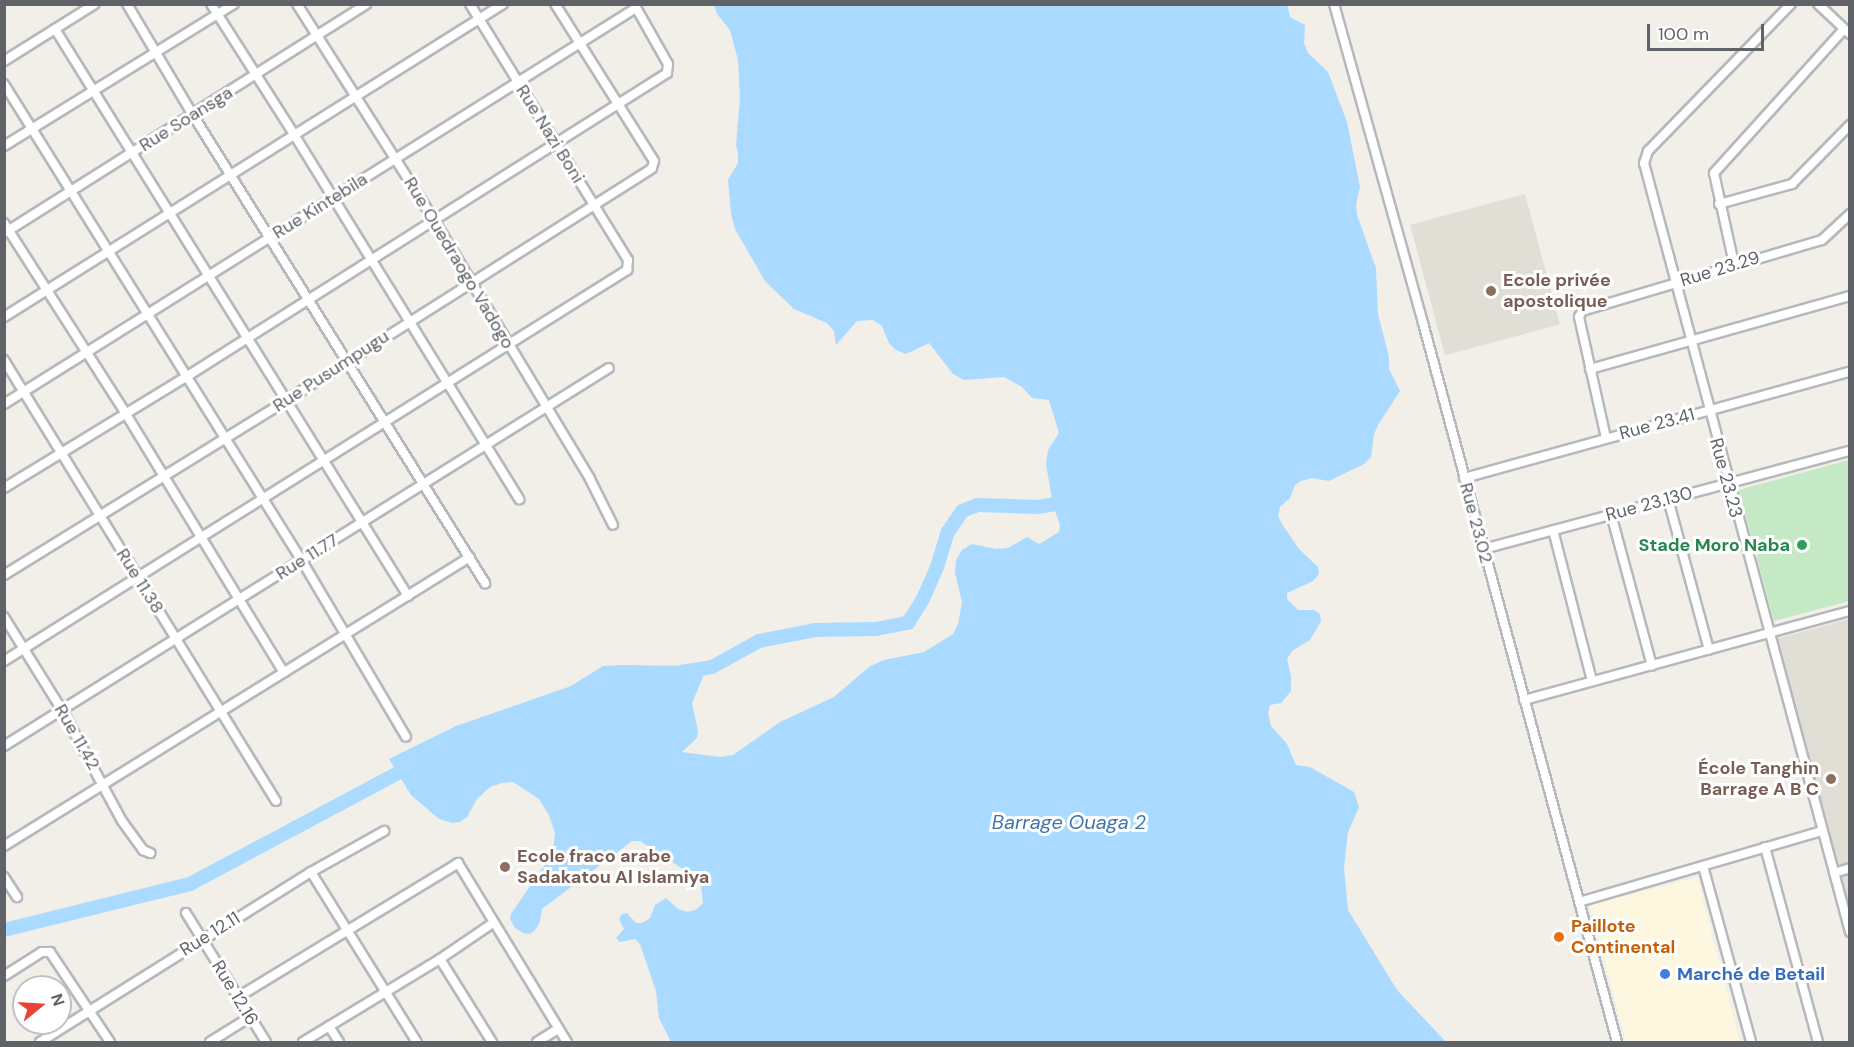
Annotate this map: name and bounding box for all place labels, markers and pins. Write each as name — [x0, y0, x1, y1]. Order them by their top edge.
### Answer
place label: Ecole privée apostolique — [1503, 270, 1611, 312]
marker: Ecole privée apostolique — [1484, 284, 1498, 298]
place label: Stade Moro Naba — [1639, 534, 1790, 556]
marker: Stade Moro Naba — [1795, 538, 1809, 552]
place label: École Tanghin Barrage A B C — [1698, 758, 1819, 800]
marker: École Tanghin Barrage A B C — [1824, 772, 1838, 786]
place label: Ecole fraco arabe Sadakatou Al Islamiya — [517, 846, 709, 888]
marker: Ecole fraco arabe Sadakatou Al Islamiya — [498, 860, 512, 874]
place label: Paillote Continental — [1571, 916, 1675, 958]
marker: Paillote Continental — [1552, 930, 1566, 944]
place label: Marché de Betail — [1677, 963, 1825, 985]
marker: Marché de Betail — [1658, 967, 1672, 981]

